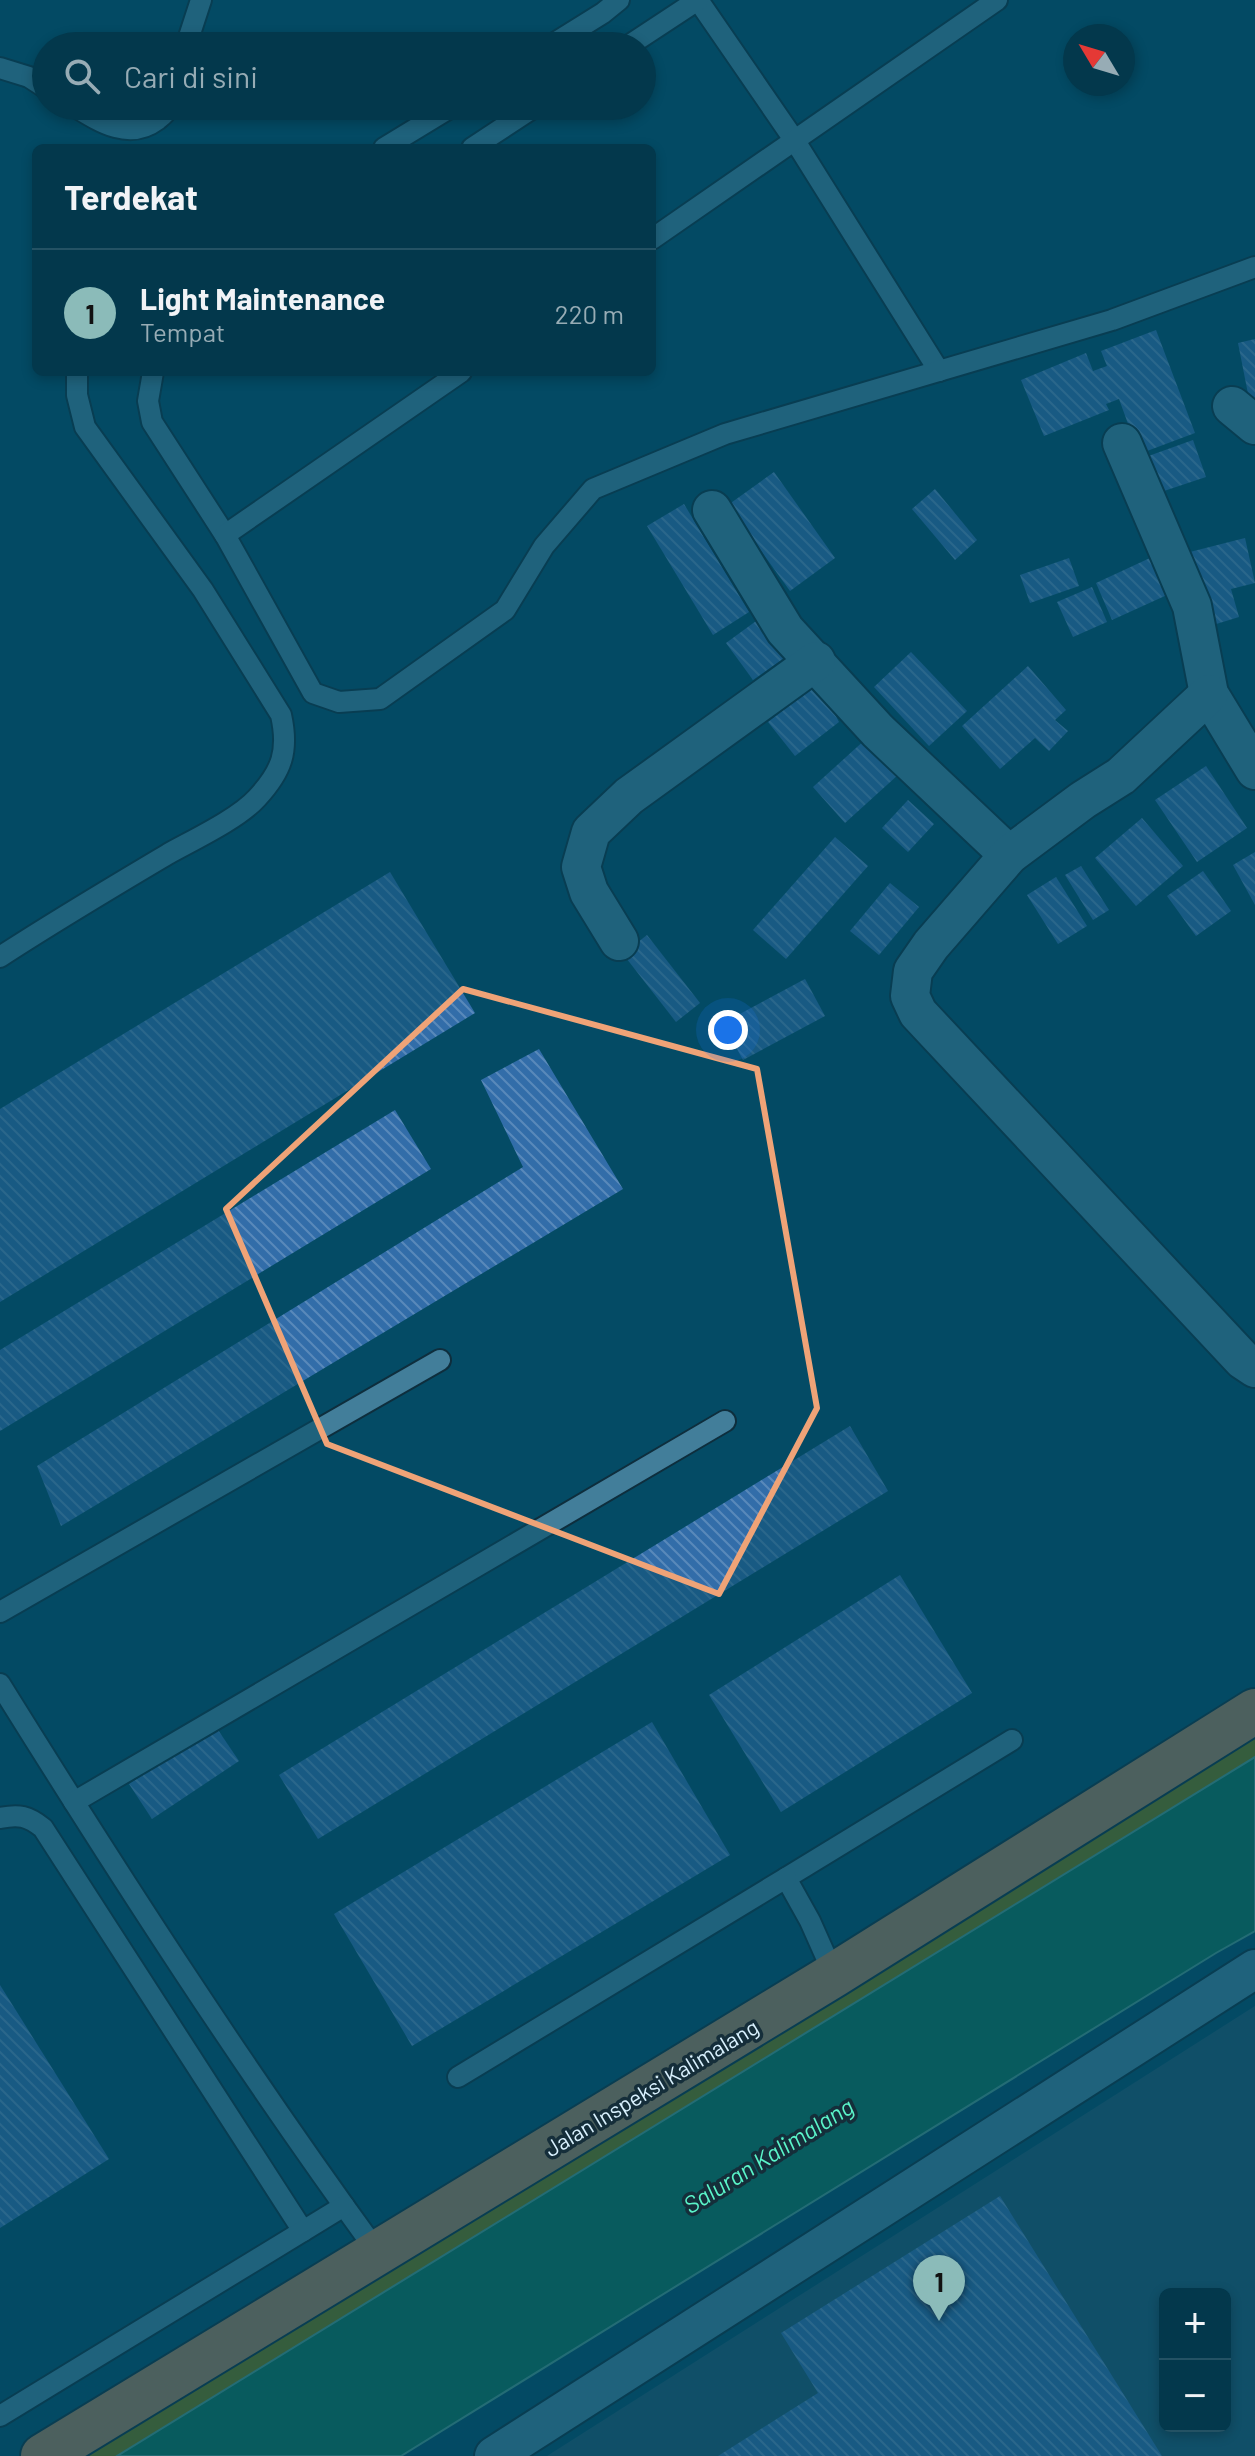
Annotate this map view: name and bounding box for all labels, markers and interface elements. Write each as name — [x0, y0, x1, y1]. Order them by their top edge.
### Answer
north arrow — [1063, 24, 1135, 96]
search box — [32, 32, 656, 120]
icon: search — [60, 54, 104, 98]
text: Cari di sini — [124, 58, 258, 94]
text: Terdekat — [64, 176, 198, 217]
text: Light Maintenance — [140, 280, 385, 316]
text: 1 — [85, 298, 95, 329]
text: 220 m — [555, 298, 624, 329]
text: Tempat — [140, 316, 225, 347]
your location — [708, 1010, 748, 1050]
street label: Jalan Inspeksi Kalimalang — [539, 2013, 763, 2161]
water label: Saluran Kalimalang — [678, 2091, 858, 2219]
pin: 1 — [913, 2255, 965, 2321]
map controls — [1159, 2288, 1231, 2432]
button: + — [1159, 2288, 1231, 2360]
button: − — [1159, 2360, 1231, 2432]

